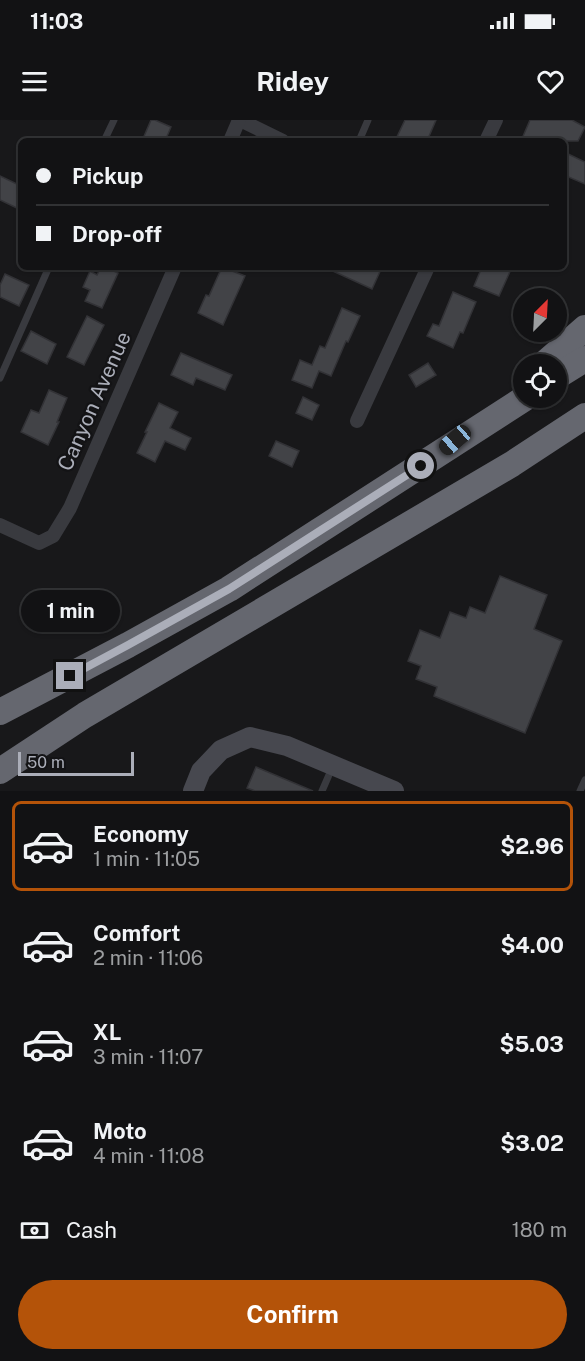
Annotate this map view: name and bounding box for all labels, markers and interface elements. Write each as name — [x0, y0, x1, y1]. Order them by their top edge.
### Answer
text: 11:03 — [30, 8, 84, 34]
icon: menu — [18, 65, 51, 98]
text: Ridey — [256, 65, 329, 97]
icon: heart — [534, 65, 567, 98]
text: Pickup — [72, 163, 143, 189]
text: Drop-off — [72, 221, 162, 247]
north arrow — [513, 288, 567, 342]
map controls — [513, 288, 567, 408]
street label: Canyon Avenue — [52, 327, 136, 475]
button: locate — [513, 354, 567, 408]
car — [436, 421, 474, 459]
route start — [407, 452, 434, 479]
callout: 1 min — [20, 589, 119, 631]
text: 1 min — [46, 599, 95, 623]
route end — [56, 662, 83, 689]
scale bar — [18, 749, 134, 776]
text: 50 m — [27, 753, 65, 772]
icon: car — [21, 819, 75, 873]
text: Economy — [93, 821, 189, 847]
text: $2.96 — [500, 833, 564, 859]
text: 1 min · 11:05 — [93, 847, 200, 871]
icon: car — [21, 918, 75, 972]
text: Comfort — [93, 920, 180, 946]
text: $4.00 — [500, 932, 564, 958]
text: 2 min · 11:06 — [93, 946, 203, 970]
icon: car — [21, 1017, 75, 1071]
text: XL — [93, 1019, 121, 1045]
text: $5.03 — [500, 1031, 564, 1057]
text: 3 min · 11:07 — [93, 1045, 203, 1069]
icon: car — [21, 1116, 75, 1170]
text: Moto — [93, 1118, 147, 1144]
text: $3.02 — [500, 1130, 564, 1156]
text: 4 min · 11:08 — [93, 1144, 204, 1168]
icon: cash — [18, 1214, 51, 1247]
text: Cash — [66, 1217, 117, 1243]
text: 180 m — [512, 1218, 567, 1242]
button: Confirm — [18, 1280, 567, 1349]

